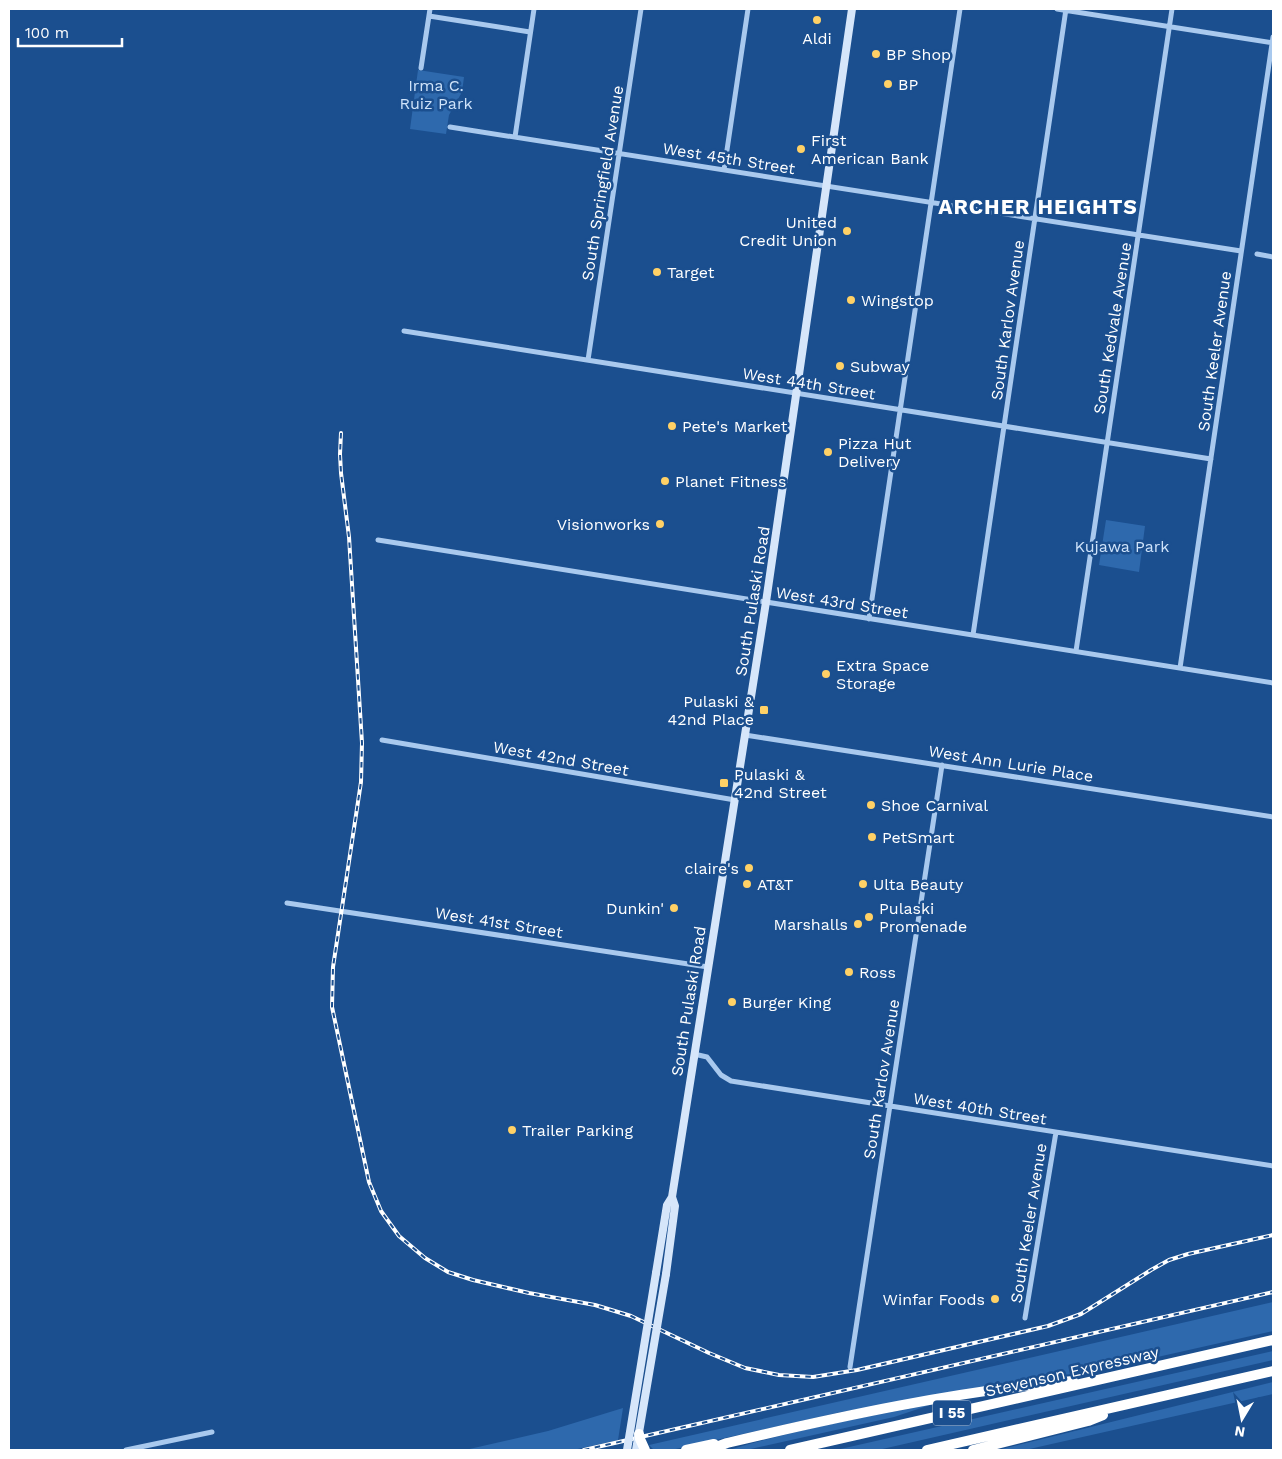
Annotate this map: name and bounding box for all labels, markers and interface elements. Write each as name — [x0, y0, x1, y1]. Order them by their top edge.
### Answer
marker: Aldi — [811, 14, 823, 26]
scale bar — [18, 15, 121, 47]
text: 100 m — [25, 24, 69, 42]
place label: Aldi — [802, 29, 832, 48]
place label: BP Shop — [886, 45, 951, 64]
marker: BP Shop — [870, 48, 882, 60]
place label: BP — [898, 75, 918, 94]
park label: Irma C. Ruiz Park — [399, 76, 473, 113]
marker: BP — [882, 78, 894, 90]
street label: South Springfield Avenue — [578, 84, 627, 282]
place label: First American Bank — [811, 131, 929, 168]
street label: West 45th Street — [661, 139, 797, 178]
marker: First American Bank — [795, 143, 807, 155]
district label: ARCHER HEIGHTS — [938, 194, 1138, 219]
place label: United Credit Union — [739, 213, 837, 250]
marker: United Credit Union — [841, 225, 853, 237]
street label: South Karlov Avenue — [987, 239, 1028, 401]
street label: South Kedvale Avenue — [1090, 241, 1135, 415]
place label: Target — [667, 263, 715, 282]
marker: Target — [651, 266, 663, 278]
street label: South Keeler Avenue — [1194, 270, 1235, 432]
place label: Wingstop — [861, 291, 934, 310]
marker: Wingstop — [845, 294, 857, 306]
place label: Subway — [850, 357, 911, 376]
marker: Subway — [834, 360, 846, 372]
street label: West 44th Street — [741, 364, 877, 403]
place label: Pete's Market — [682, 417, 788, 436]
marker: Pete's Market — [666, 420, 678, 432]
place label: Pizza Hut Delivery — [838, 434, 912, 471]
marker: Pizza Hut Delivery — [822, 446, 834, 458]
place label: Planet Fitness — [675, 472, 787, 491]
marker: Planet Fitness — [659, 475, 671, 487]
place label: Visionworks — [557, 515, 650, 534]
marker: Visionworks — [654, 518, 666, 530]
street label: South Pulaski Road — [731, 525, 774, 677]
park label: Kujawa Park — [1075, 537, 1169, 556]
street label: West 43rd Street — [774, 583, 910, 622]
place label: Extra Space Storage — [836, 656, 929, 693]
marker: Extra Space Storage — [820, 668, 832, 680]
place label: Pulaski & 42nd Place — [668, 692, 755, 729]
marker: Pulaski & 42nd Place — [758, 704, 770, 716]
street label: West 42nd Street — [492, 737, 630, 780]
street label: West Ann Lurie Place — [927, 741, 1095, 786]
place label: Pulaski & 42nd Street — [734, 765, 827, 802]
marker: Pulaski & 42nd Street — [718, 777, 730, 789]
place label: Shoe Carnival — [881, 796, 988, 815]
marker: Shoe Carnival — [865, 799, 877, 811]
place label: PetSmart — [882, 828, 955, 847]
marker: PetSmart — [866, 831, 878, 843]
place label: claire's — [685, 859, 739, 878]
marker: claire's — [743, 862, 755, 874]
place label: AT&T — [757, 875, 794, 894]
place label: Ulta Beauty — [873, 875, 964, 894]
marker: AT&T — [741, 878, 753, 890]
marker: Ulta Beauty — [857, 878, 869, 890]
place label: Dunkin' — [606, 899, 664, 918]
place label: Pulaski Promenade — [879, 899, 967, 936]
marker: Dunkin' — [668, 902, 680, 914]
street label: West 41st Street — [434, 903, 564, 942]
marker: Pulaski Promenade — [863, 911, 875, 923]
place label: Marshalls — [774, 915, 848, 934]
marker: Marshalls — [852, 918, 864, 930]
street label: South Pulaski Road — [667, 925, 710, 1077]
place label: Ross — [859, 963, 896, 982]
marker: Ross — [843, 966, 855, 978]
place label: Burger King — [742, 993, 831, 1012]
marker: Burger King — [726, 996, 738, 1008]
street label: South Karlov Avenue — [859, 998, 904, 1160]
street label: West 40th Street — [912, 1089, 1048, 1128]
place label: Trailer Parking — [522, 1121, 633, 1140]
marker: Trailer Parking — [506, 1124, 518, 1136]
street label: South Keeler Avenue — [1006, 1142, 1051, 1304]
place label: Winfar Foods — [883, 1290, 985, 1309]
marker: Winfar Foods — [989, 1293, 1001, 1305]
street label: Stevenson Expressway — [983, 1342, 1161, 1401]
north arrow — [1217, 1394, 1267, 1444]
road number: I 55 — [933, 1400, 971, 1426]
text: N — [1233, 1423, 1246, 1441]

